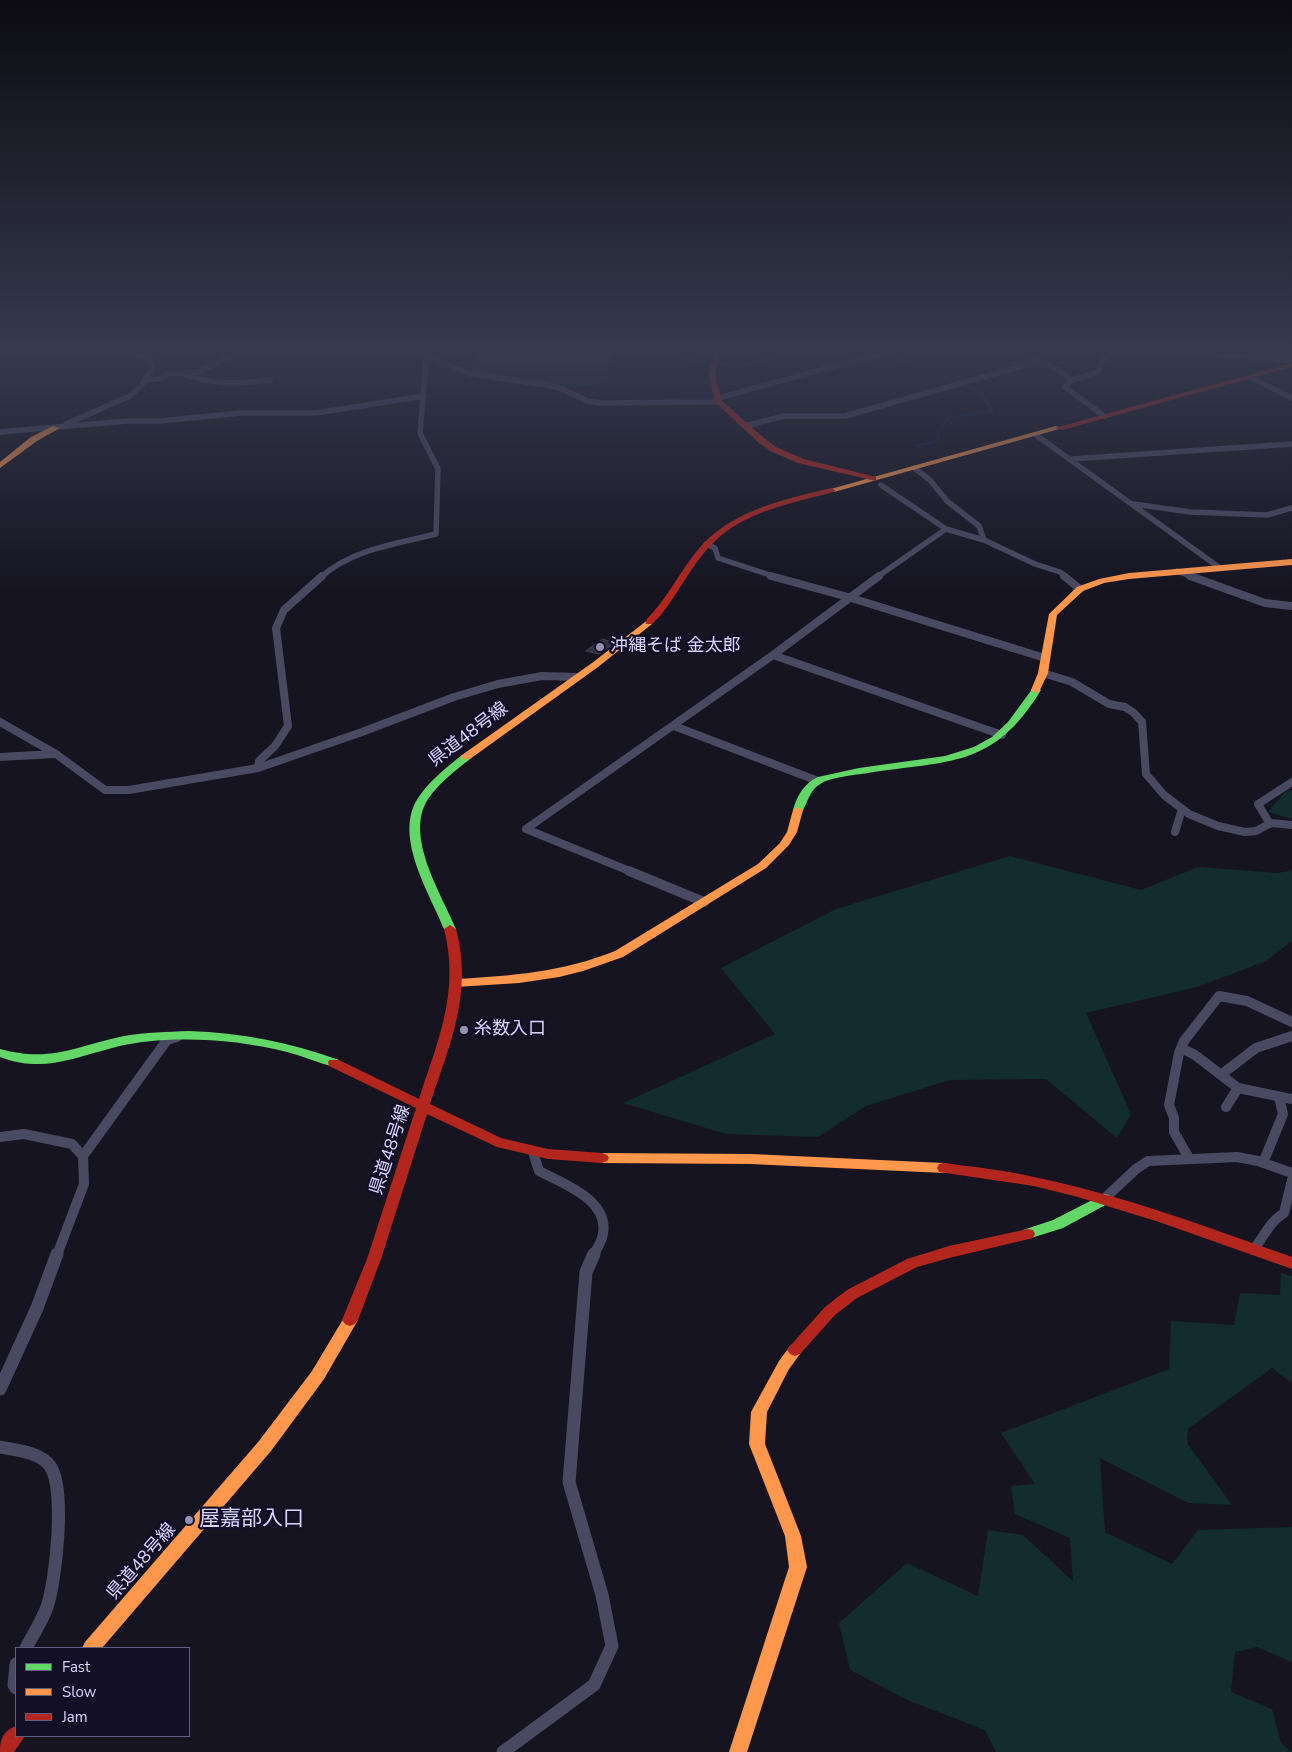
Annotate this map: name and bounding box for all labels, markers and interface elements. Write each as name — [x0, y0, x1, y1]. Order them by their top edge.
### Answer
place label: 沖縄そば 金太郎 — [610, 636, 741, 658]
marker: 沖縄そば 金太郎 — [594, 641, 606, 653]
street label: 県道48号線 — [425, 698, 513, 772]
place label: 糸数入口 — [474, 1019, 546, 1041]
marker: 糸数入口 — [458, 1024, 470, 1036]
street label: 県道48号線 — [366, 1102, 416, 1198]
place label: 屋嘉部入口 — [199, 1507, 304, 1533]
marker: 屋嘉部入口 — [183, 1514, 195, 1526]
street label: 県道48号線 — [103, 1520, 181, 1604]
legend — [15, 1647, 190, 1737]
text: Fast — [62, 1657, 90, 1677]
text: Slow — [62, 1682, 96, 1702]
text: Jam — [62, 1707, 88, 1727]

